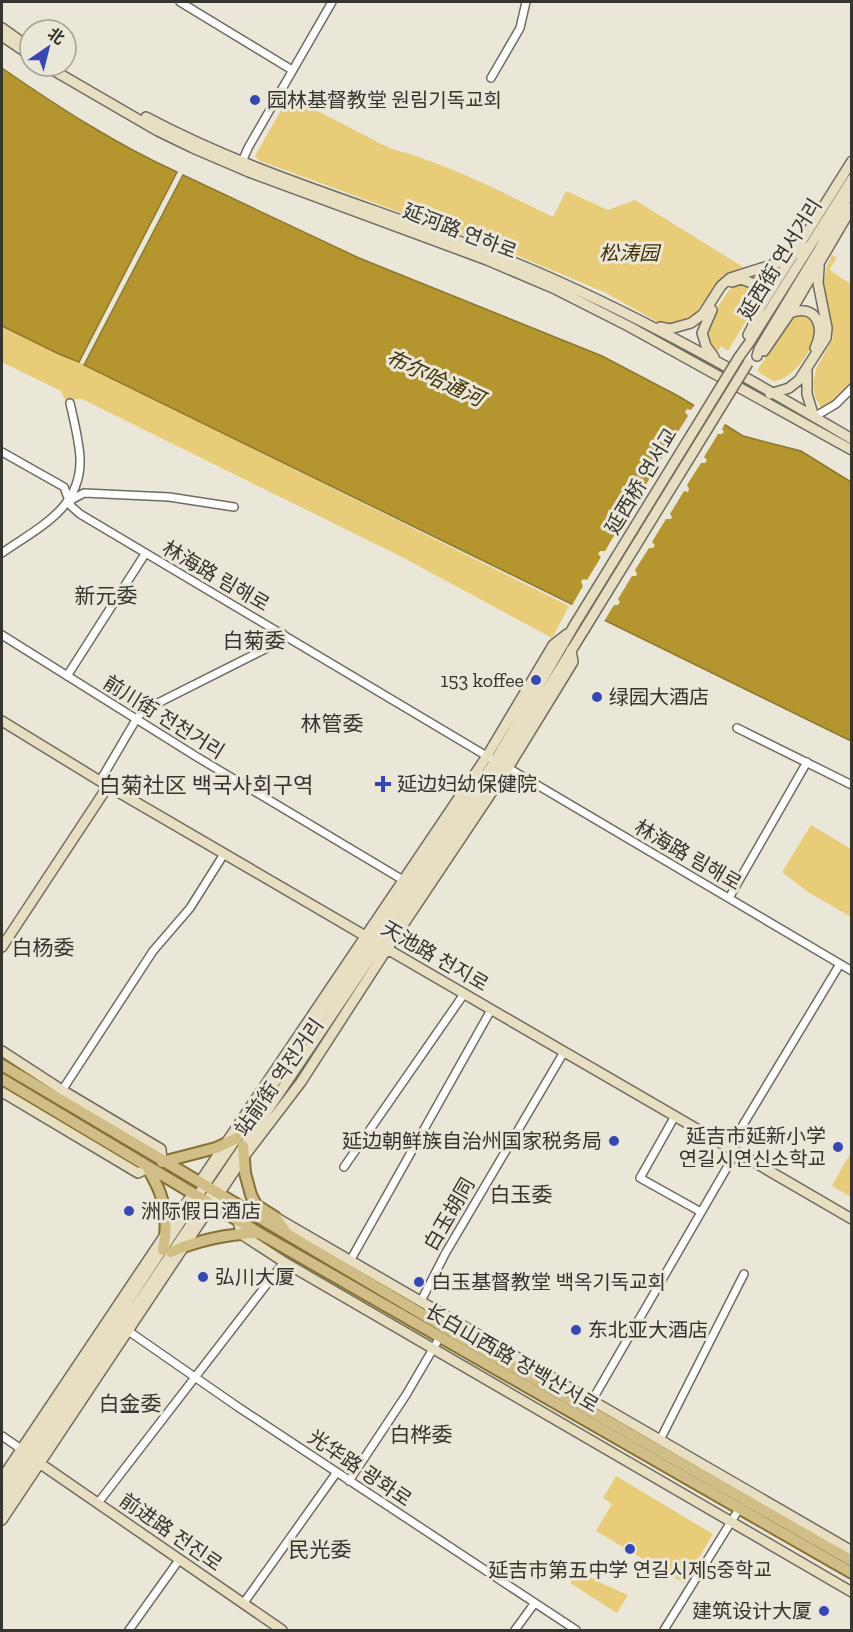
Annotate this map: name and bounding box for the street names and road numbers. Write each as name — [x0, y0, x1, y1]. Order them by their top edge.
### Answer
street label: 延西街 연서거리 — [733, 194, 827, 324]
street label: 延河路 연하로 — [400, 198, 520, 264]
street label: 延西桥 연서교 — [600, 423, 682, 539]
street label: 林海路 림해로 — [158, 536, 274, 616]
street label: 前川街 전천거리 — [99, 670, 229, 764]
street label: 林海路 림해로 — [630, 815, 746, 895]
street label: 天池路 천지로 — [377, 916, 493, 996]
street label: 站前街 역전거리 — [230, 1014, 328, 1140]
street label: 白玉胡同 — [419, 1173, 479, 1255]
street label: 长白山西路 장백산서로 — [421, 1298, 603, 1418]
street label: 光华路 광화로 — [304, 1425, 416, 1511]
street label: 前进路 전진로 — [115, 1488, 227, 1576]

